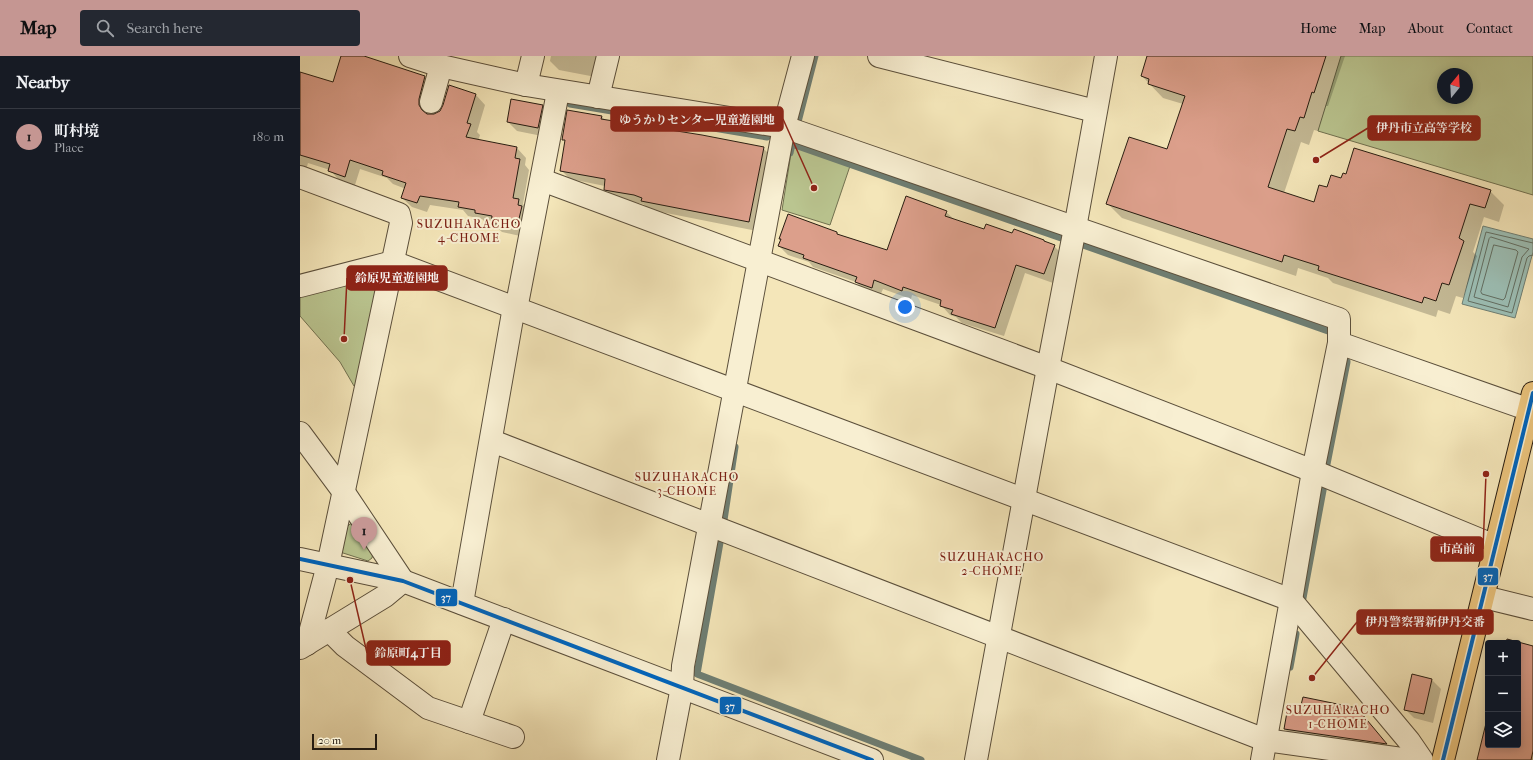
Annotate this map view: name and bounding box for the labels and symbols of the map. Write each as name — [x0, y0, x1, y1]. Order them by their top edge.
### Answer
north arrow — [1437, 68, 1473, 104]
callout: ゆうかりセンター児童遊園地 — [611, 107, 783, 131]
text: ゆうかりセンター児童遊園地 — [619, 113, 775, 127]
callout: 伊丹市立高等学校 — [1368, 116, 1480, 140]
text: 伊丹市立高等学校 — [1376, 121, 1472, 135]
district label: SUZUHARACHO 4-CHOME — [417, 217, 521, 245]
callout: 鈴原児童遊園地 — [347, 266, 447, 290]
text: 鈴原児童遊園地 — [355, 271, 439, 285]
your location — [895, 297, 915, 317]
district label: SUZUHARACHO 3-CHOME — [635, 470, 739, 498]
pin: 1 — [351, 517, 377, 550]
callout: 市高前 — [1431, 537, 1483, 561]
text: 市高前 — [1439, 542, 1475, 556]
district label: SUZUHARACHO 2-CHOME — [940, 550, 1044, 578]
line badge: 37 — [1477, 567, 1499, 586]
text: 37 — [1483, 570, 1494, 583]
line badge: 37 — [435, 588, 458, 607]
text: 37 — [441, 591, 452, 604]
callout: 伊丹警察署新伊丹交番 — [1357, 610, 1493, 634]
text: 伊丹警察署新伊丹交番 — [1365, 615, 1485, 629]
callout: 鈴原町4丁目 — [367, 641, 450, 665]
text: 鈴原町4丁目 — [374, 646, 442, 661]
line badge: 37 — [719, 696, 742, 715]
text: 37 — [725, 700, 736, 713]
district label: SUZUHARACHO 1-CHOME — [1286, 703, 1390, 731]
scale bar — [312, 732, 377, 751]

